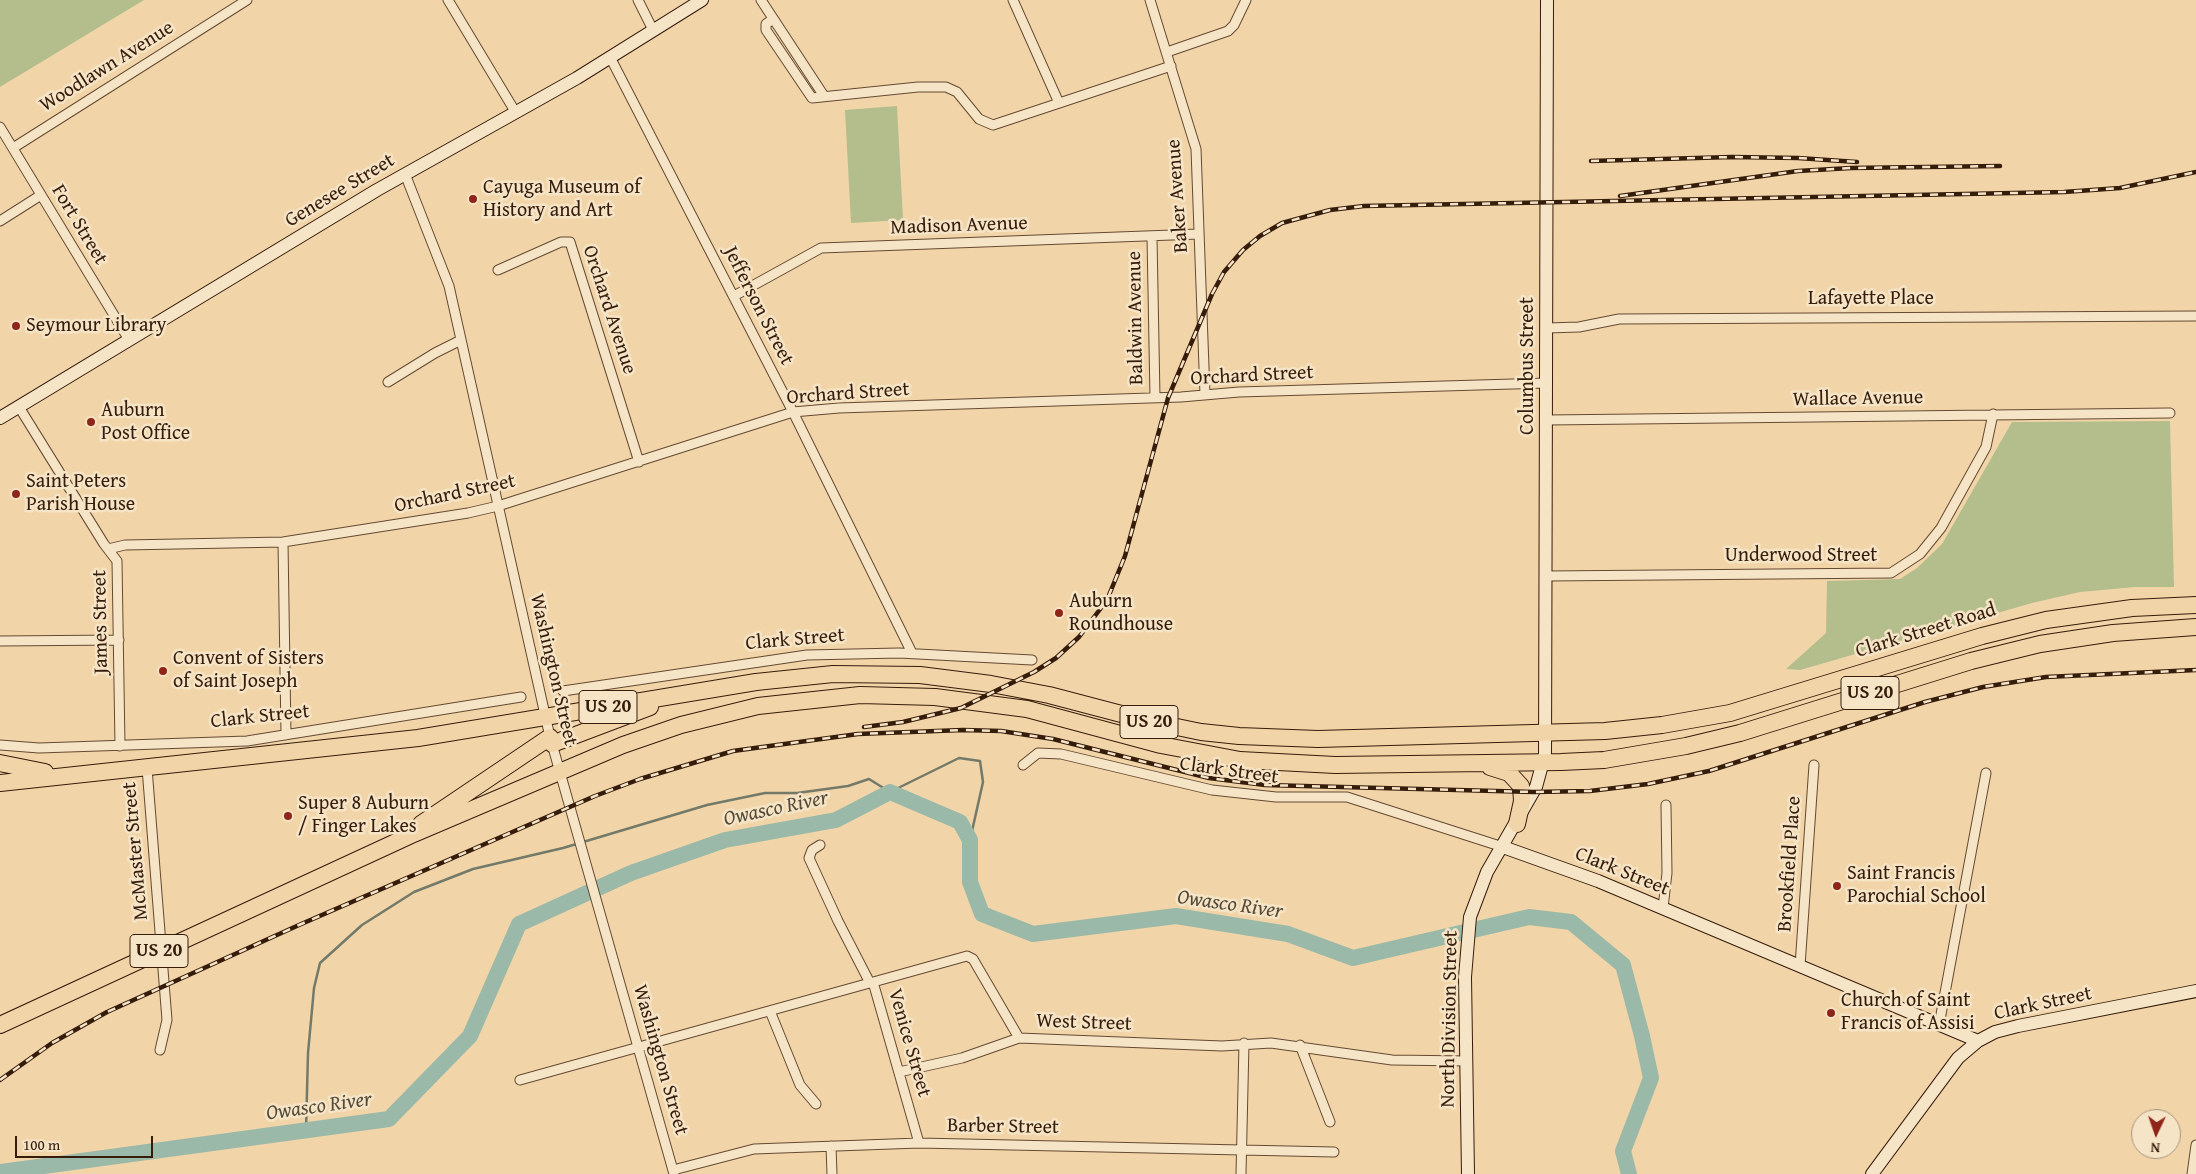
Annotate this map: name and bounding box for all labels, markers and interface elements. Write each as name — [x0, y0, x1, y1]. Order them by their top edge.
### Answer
street label: Woodlawn Avenue — [36, 16, 178, 118]
street label: Baker Avenue — [1162, 138, 1194, 254]
street label: Genesee Street — [281, 149, 399, 233]
place label: Cayuga Museum of History and Art — [483, 176, 641, 223]
street label: Fort Street — [46, 180, 112, 270]
marker: Cayuga Museum of History and Art — [467, 193, 479, 205]
street label: Madison Avenue — [890, 212, 1028, 240]
street label: Jefferson Street — [718, 242, 798, 370]
street label: Orchard Avenue — [577, 243, 641, 377]
street label: Baldwin Avenue — [1123, 251, 1149, 385]
street label: Lafayette Place — [1808, 287, 1934, 311]
street label: Columbus Street — [1516, 297, 1540, 435]
place label: Seymour Library — [26, 314, 167, 338]
marker: Seymour Library — [10, 320, 22, 332]
street label: Orchard Street — [1190, 361, 1314, 391]
street label: Orchard Street — [786, 378, 910, 410]
street label: Wallace Avenue — [1793, 386, 1923, 412]
place label: Auburn Post Office — [101, 399, 190, 446]
marker: Auburn Post Office — [85, 416, 97, 428]
street label: Orchard Street — [392, 469, 518, 519]
place label: Saint Peters Parish House — [26, 470, 135, 517]
marker: Saint Peters Parish House — [10, 488, 22, 500]
street label: Underwood Street — [1725, 544, 1877, 568]
street label: James Street — [88, 570, 114, 674]
place label: Auburn Roundhouse — [1069, 590, 1173, 637]
street label: Washington Street — [524, 592, 582, 748]
street label: Clark Street Road — [1853, 598, 1999, 664]
marker: Auburn Roundhouse — [1053, 607, 1065, 619]
street label: Clark Street — [744, 624, 846, 656]
place label: Convent of Sisters of Saint Joseph — [173, 647, 324, 694]
marker: Convent of Sisters of Saint Joseph — [157, 665, 169, 677]
road number: US 20 — [1841, 676, 1899, 710]
road number: US 20 — [579, 690, 637, 724]
street label: Clark Street — [209, 700, 311, 734]
road number: US 20 — [1120, 706, 1178, 739]
street label: Clark Street — [1178, 752, 1280, 790]
street label: McMaster Street — [118, 781, 154, 921]
water label: Owasco River — [721, 786, 831, 832]
place label: Super 8 Auburn / Finger Lakes — [298, 792, 429, 839]
street label: Brookfield Place — [1773, 795, 1807, 933]
marker: Super 8 Auburn / Finger Lakes — [282, 810, 294, 822]
street label: Clark Street — [1571, 842, 1673, 902]
place label: Saint Francis Parochial School — [1847, 862, 1986, 909]
marker: Saint Francis Parochial School — [1831, 880, 1843, 892]
water label: Owasco River — [1176, 885, 1284, 925]
street label: North Division Street — [1436, 930, 1464, 1108]
road number: US 20 — [130, 934, 188, 968]
street label: Washington Street — [627, 982, 693, 1138]
street label: Clark Street — [1992, 982, 2094, 1026]
street label: Venice Street — [882, 986, 936, 1100]
place label: Church of Saint Francis of Assisi — [1841, 989, 1975, 1036]
marker: Church of Saint Francis of Assisi — [1825, 1007, 1837, 1019]
street label: West Street — [1036, 1009, 1132, 1037]
water label: Owasco River — [265, 1087, 373, 1127]
north arrow — [2131, 1109, 2181, 1159]
street label: Barber Street — [947, 1114, 1059, 1140]
scale bar — [18, 1126, 155, 1158]
text: 100 m — [23, 1134, 60, 1155]
text: N — [2150, 1138, 2160, 1158]

